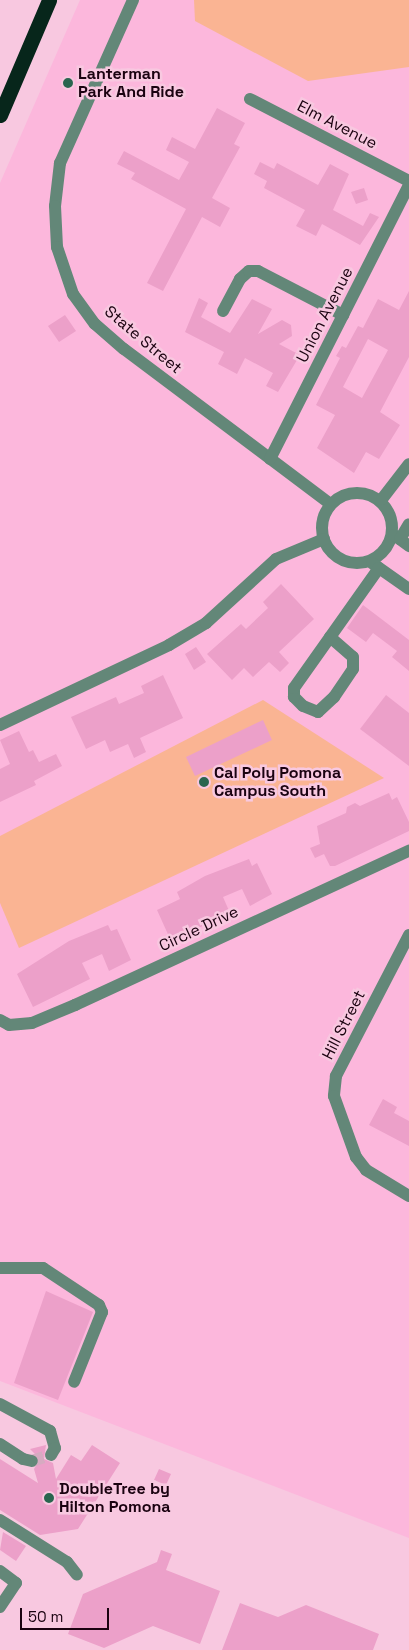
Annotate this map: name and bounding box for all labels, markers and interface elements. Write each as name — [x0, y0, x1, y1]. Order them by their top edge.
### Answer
place label: Lanterman Park And Ride — [78, 64, 184, 102]
marker: Lanterman Park And Ride — [62, 77, 74, 89]
street label: Elm Avenue — [294, 97, 380, 153]
street label: Union Avenue — [293, 264, 357, 366]
street label: State Street — [100, 302, 186, 378]
place label: Cal Poly Pomona Campus South — [214, 763, 341, 801]
marker: Cal Poly Pomona Campus South — [198, 776, 210, 788]
street label: Circle Drive — [156, 902, 242, 956]
street label: Hill Street — [318, 987, 370, 1063]
place label: DoubleTree by Hilton Pomona — [59, 1479, 171, 1517]
marker: DoubleTree by Hilton Pomona — [43, 1492, 55, 1504]
scale bar — [22, 1598, 111, 1630]
text: 50 m — [28, 1607, 63, 1626]

